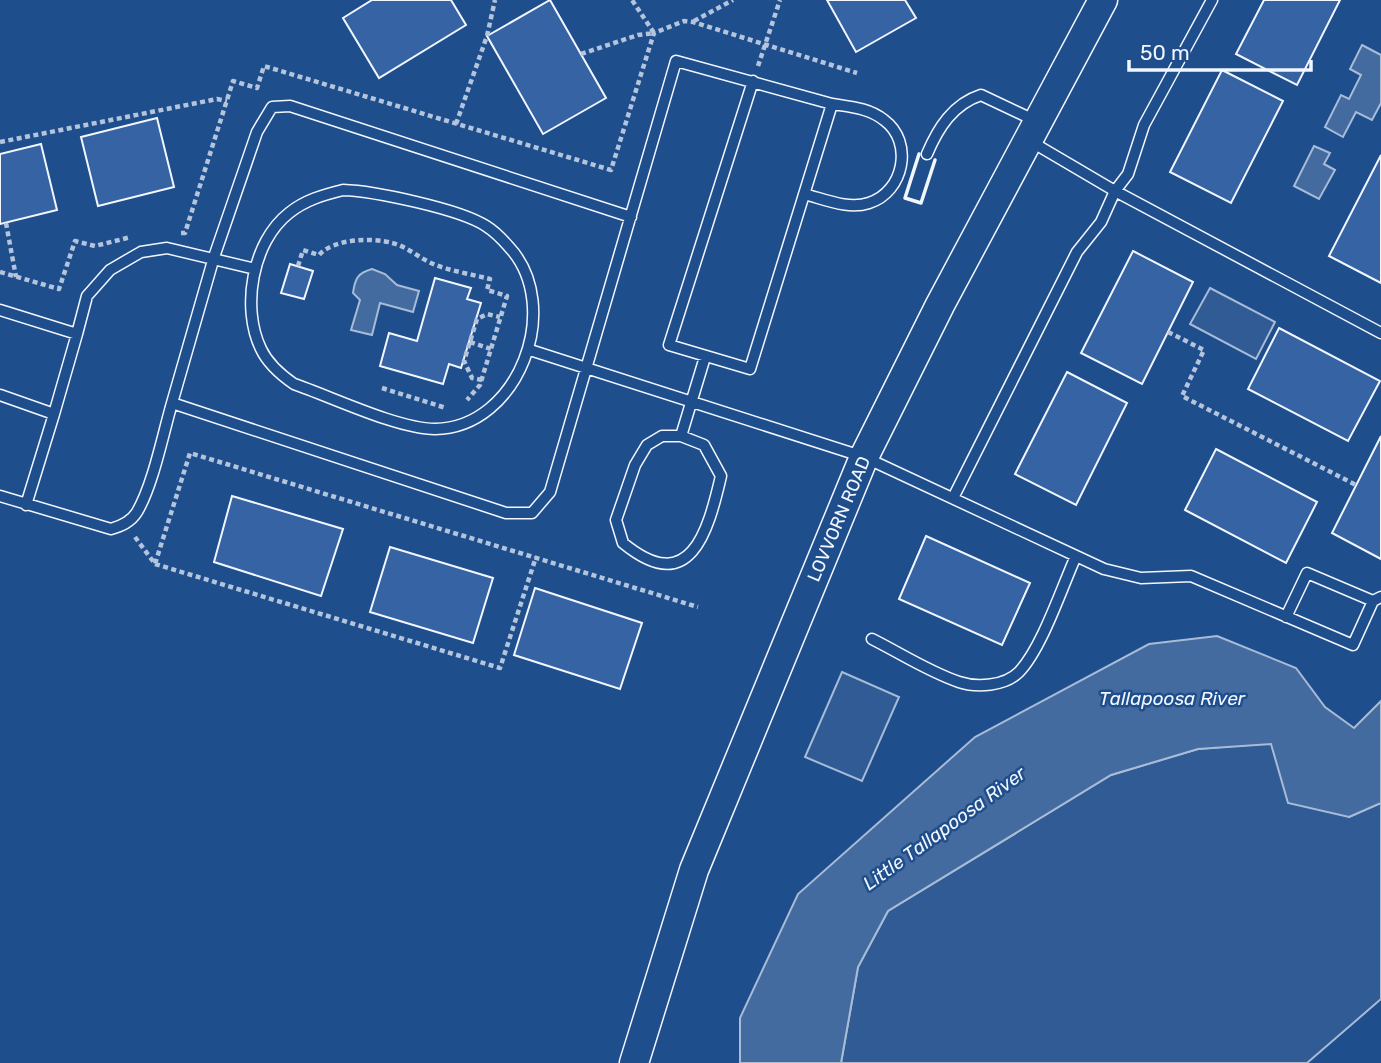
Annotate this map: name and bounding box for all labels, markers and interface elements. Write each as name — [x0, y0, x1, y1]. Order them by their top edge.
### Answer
scale bar — [1129, 28, 1311, 72]
text: 50 m — [1140, 40, 1190, 65]
street label: LOVVORN ROAD — [803, 453, 875, 585]
water label: Tallapoosa River — [1099, 687, 1246, 710]
water label: Little Tallapoosa River — [859, 761, 1031, 895]

